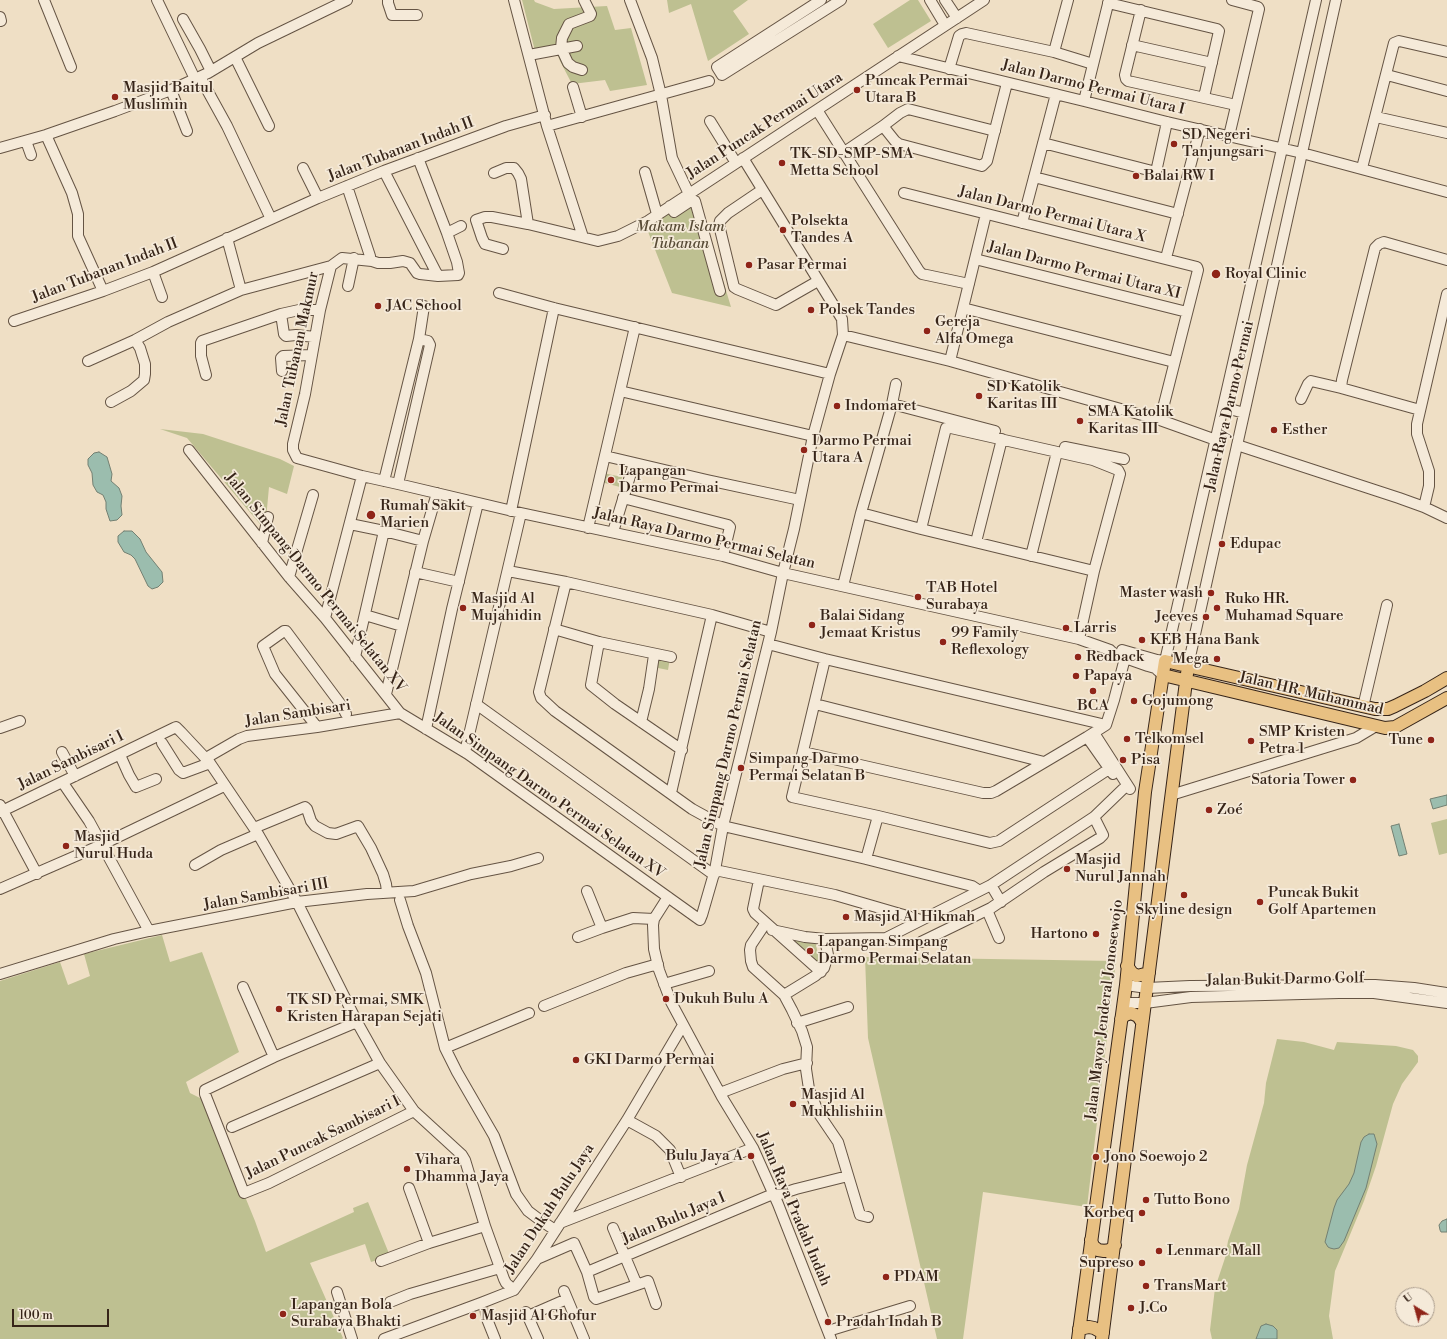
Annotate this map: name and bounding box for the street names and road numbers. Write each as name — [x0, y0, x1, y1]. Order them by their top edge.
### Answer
street label: Jalan Darmo Permai Utara I — [1000, 57, 1186, 119]
street label: Jalan Puncak Permai Utara — [684, 69, 846, 183]
street label: Jalan Tubanan Indah II — [326, 114, 476, 186]
street label: Jalan Darmo Permai Utara X — [957, 183, 1147, 247]
street label: Jalan Tubanan Indah II — [30, 235, 180, 307]
street label: Jalan Darmo Permai Utara XI — [986, 238, 1182, 304]
street label: Jalan Tubanan Makmur — [273, 270, 323, 428]
street label: Jalan Raya Darmo Permai — [1202, 319, 1258, 493]
street label: Jalan Simpang Darmo Permai Selatan XV — [221, 469, 409, 697]
street label: Jalan Raya Darmo Permai Selatan — [591, 505, 817, 573]
street label: Jalan Simpang Darmo Permai Selatan — [692, 618, 766, 870]
street label: Jalan HR. Muhammad — [1237, 669, 1385, 719]
street label: Jalan Sambisari — [244, 697, 352, 731]
street label: Jalan Simpang Darmo Permai Selatan XV — [430, 709, 668, 883]
street label: Jalan Sambisari I — [15, 728, 127, 794]
street label: Jalan Sambisari III — [202, 875, 330, 915]
street label: Jalan Mayor Jenderal Jonosewojo — [1083, 898, 1127, 1122]
street label: Jalan Bukit Darmo Golf — [1206, 970, 1364, 990]
street label: Jalan Puncak Sambisari I — [243, 1093, 403, 1183]
street label: Jalan Raya Pradah Indah — [752, 1129, 834, 1289]
street label: Jalan Dukuh Bulu Jaya — [501, 1141, 599, 1277]
street label: Jalan Bulu Jaya I — [620, 1189, 728, 1249]

